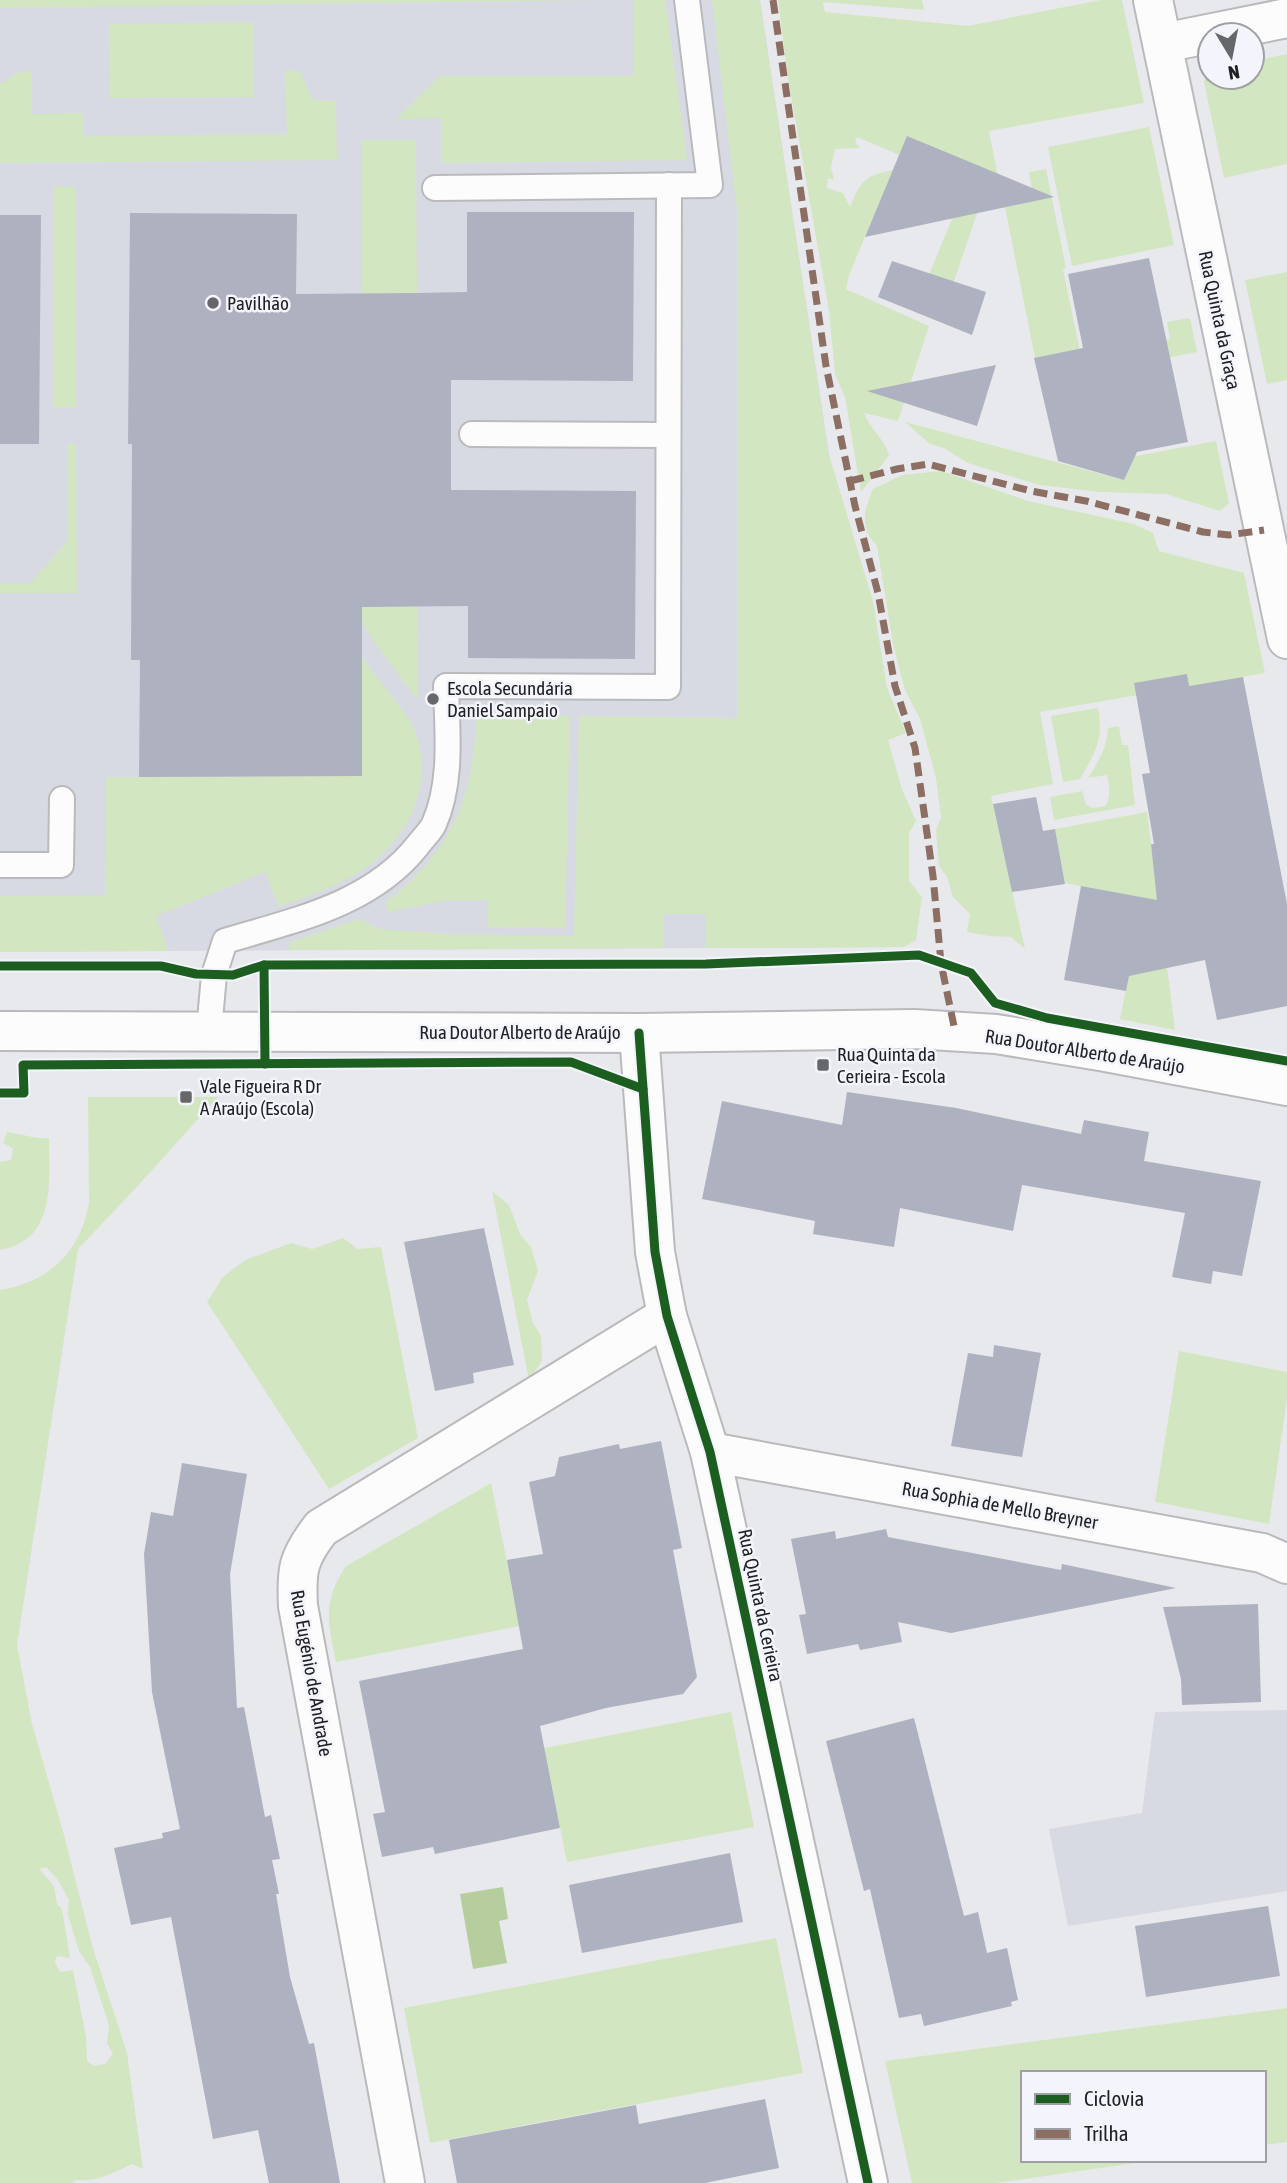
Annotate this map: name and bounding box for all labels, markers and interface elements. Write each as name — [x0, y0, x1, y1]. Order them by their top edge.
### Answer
north arrow — [1196, 21, 1266, 91]
text: N — [1227, 61, 1241, 85]
street label: Rua Quinta da Graça — [1195, 249, 1245, 391]
place label: Pavilhão — [227, 292, 289, 314]
marker: Pavilhão — [205, 295, 221, 311]
place label: Escola Secundária Daniel Sampaio — [447, 677, 573, 721]
marker: Escola Secundária Daniel Sampaio — [425, 691, 441, 707]
street label: Rua Doutor Alberto de Araújo — [419, 1021, 621, 1043]
street label: Rua Doutor Alberto de Araújo — [984, 1024, 1186, 1078]
place label: Rua Quinta da Cerieira - Escola — [837, 1043, 946, 1087]
marker: Rua Quinta da Cerieira - Escola — [815, 1057, 831, 1073]
place label: Vale Figueira R Dr A Araújo (Escola) — [200, 1075, 321, 1119]
marker: Vale Figueira R Dr A Araújo (Escola) — [178, 1089, 194, 1105]
street label: Rua Sophia de Mello Breyner — [900, 1477, 1100, 1533]
street label: Rua Quinta da Cerieira — [734, 1527, 788, 1683]
street label: Rua Eugénio de Andrade — [287, 1588, 337, 1758]
legend — [1021, 2071, 1266, 2162]
text: Ciclovia — [1084, 2086, 1144, 2110]
text: Trilha — [1084, 2121, 1129, 2145]

